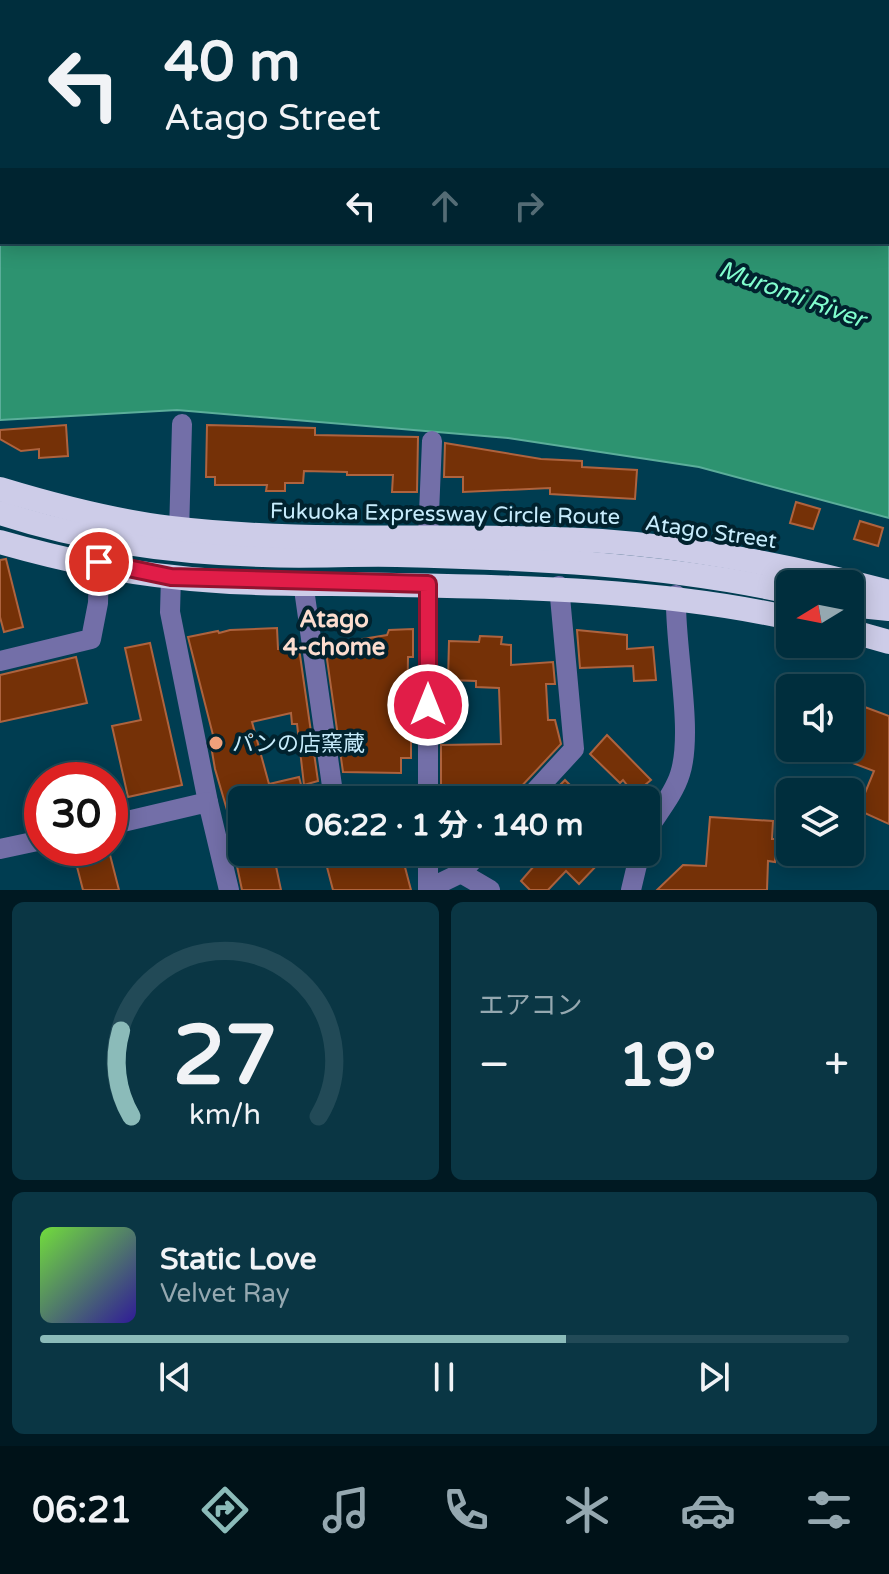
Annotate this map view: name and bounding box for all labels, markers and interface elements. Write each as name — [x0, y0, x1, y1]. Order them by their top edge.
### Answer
text: 40 m — [164, 29, 300, 96]
icon: left — [32, 32, 136, 136]
text: Atago Street — [164, 97, 381, 140]
icon: left — [339, 184, 383, 228]
icon: ahead — [423, 184, 467, 228]
icon: right — [507, 184, 551, 228]
water label: Muromi River — [715, 255, 872, 335]
street label: Fukuoka Expressway Circle Route — [270, 498, 620, 530]
street label: Atago Street — [643, 510, 778, 554]
pin — [65, 528, 133, 596]
icon: arrive — [77, 540, 121, 584]
north arrow — [776, 570, 864, 658]
map controls — [776, 570, 864, 866]
district label: Atago 4-chome — [283, 605, 386, 662]
position arrow — [386, 663, 470, 747]
button: sound — [776, 674, 864, 762]
place label: パンの店窯蔵 — [232, 731, 365, 757]
marker: パンの店窯蔵 — [207, 734, 225, 752]
speed limit sign: 30 — [24, 762, 128, 866]
button: layers — [776, 778, 864, 866]
text: 06:22 · 1 分 · 140 m — [305, 807, 583, 844]
text: エアコン — [479, 990, 583, 1021]
text: 27 — [173, 1007, 277, 1107]
text: 19° — [618, 1030, 716, 1102]
text: − — [479, 1039, 510, 1092]
text: + — [824, 1039, 849, 1092]
text: km/h — [189, 1098, 261, 1132]
text: Static Love — [160, 1241, 316, 1278]
text: Velvet Ray — [160, 1278, 290, 1309]
icon: previous — [153, 1355, 197, 1399]
icon: pause — [422, 1355, 466, 1399]
icon: next — [692, 1355, 736, 1399]
icon: directions — [197, 1482, 253, 1538]
icon: music — [318, 1482, 374, 1538]
icon: phone — [438, 1482, 494, 1538]
icon: climate — [559, 1482, 615, 1538]
icon: car — [680, 1482, 736, 1538]
icon: filters — [801, 1482, 857, 1538]
text: 06:21 — [32, 1489, 132, 1532]

